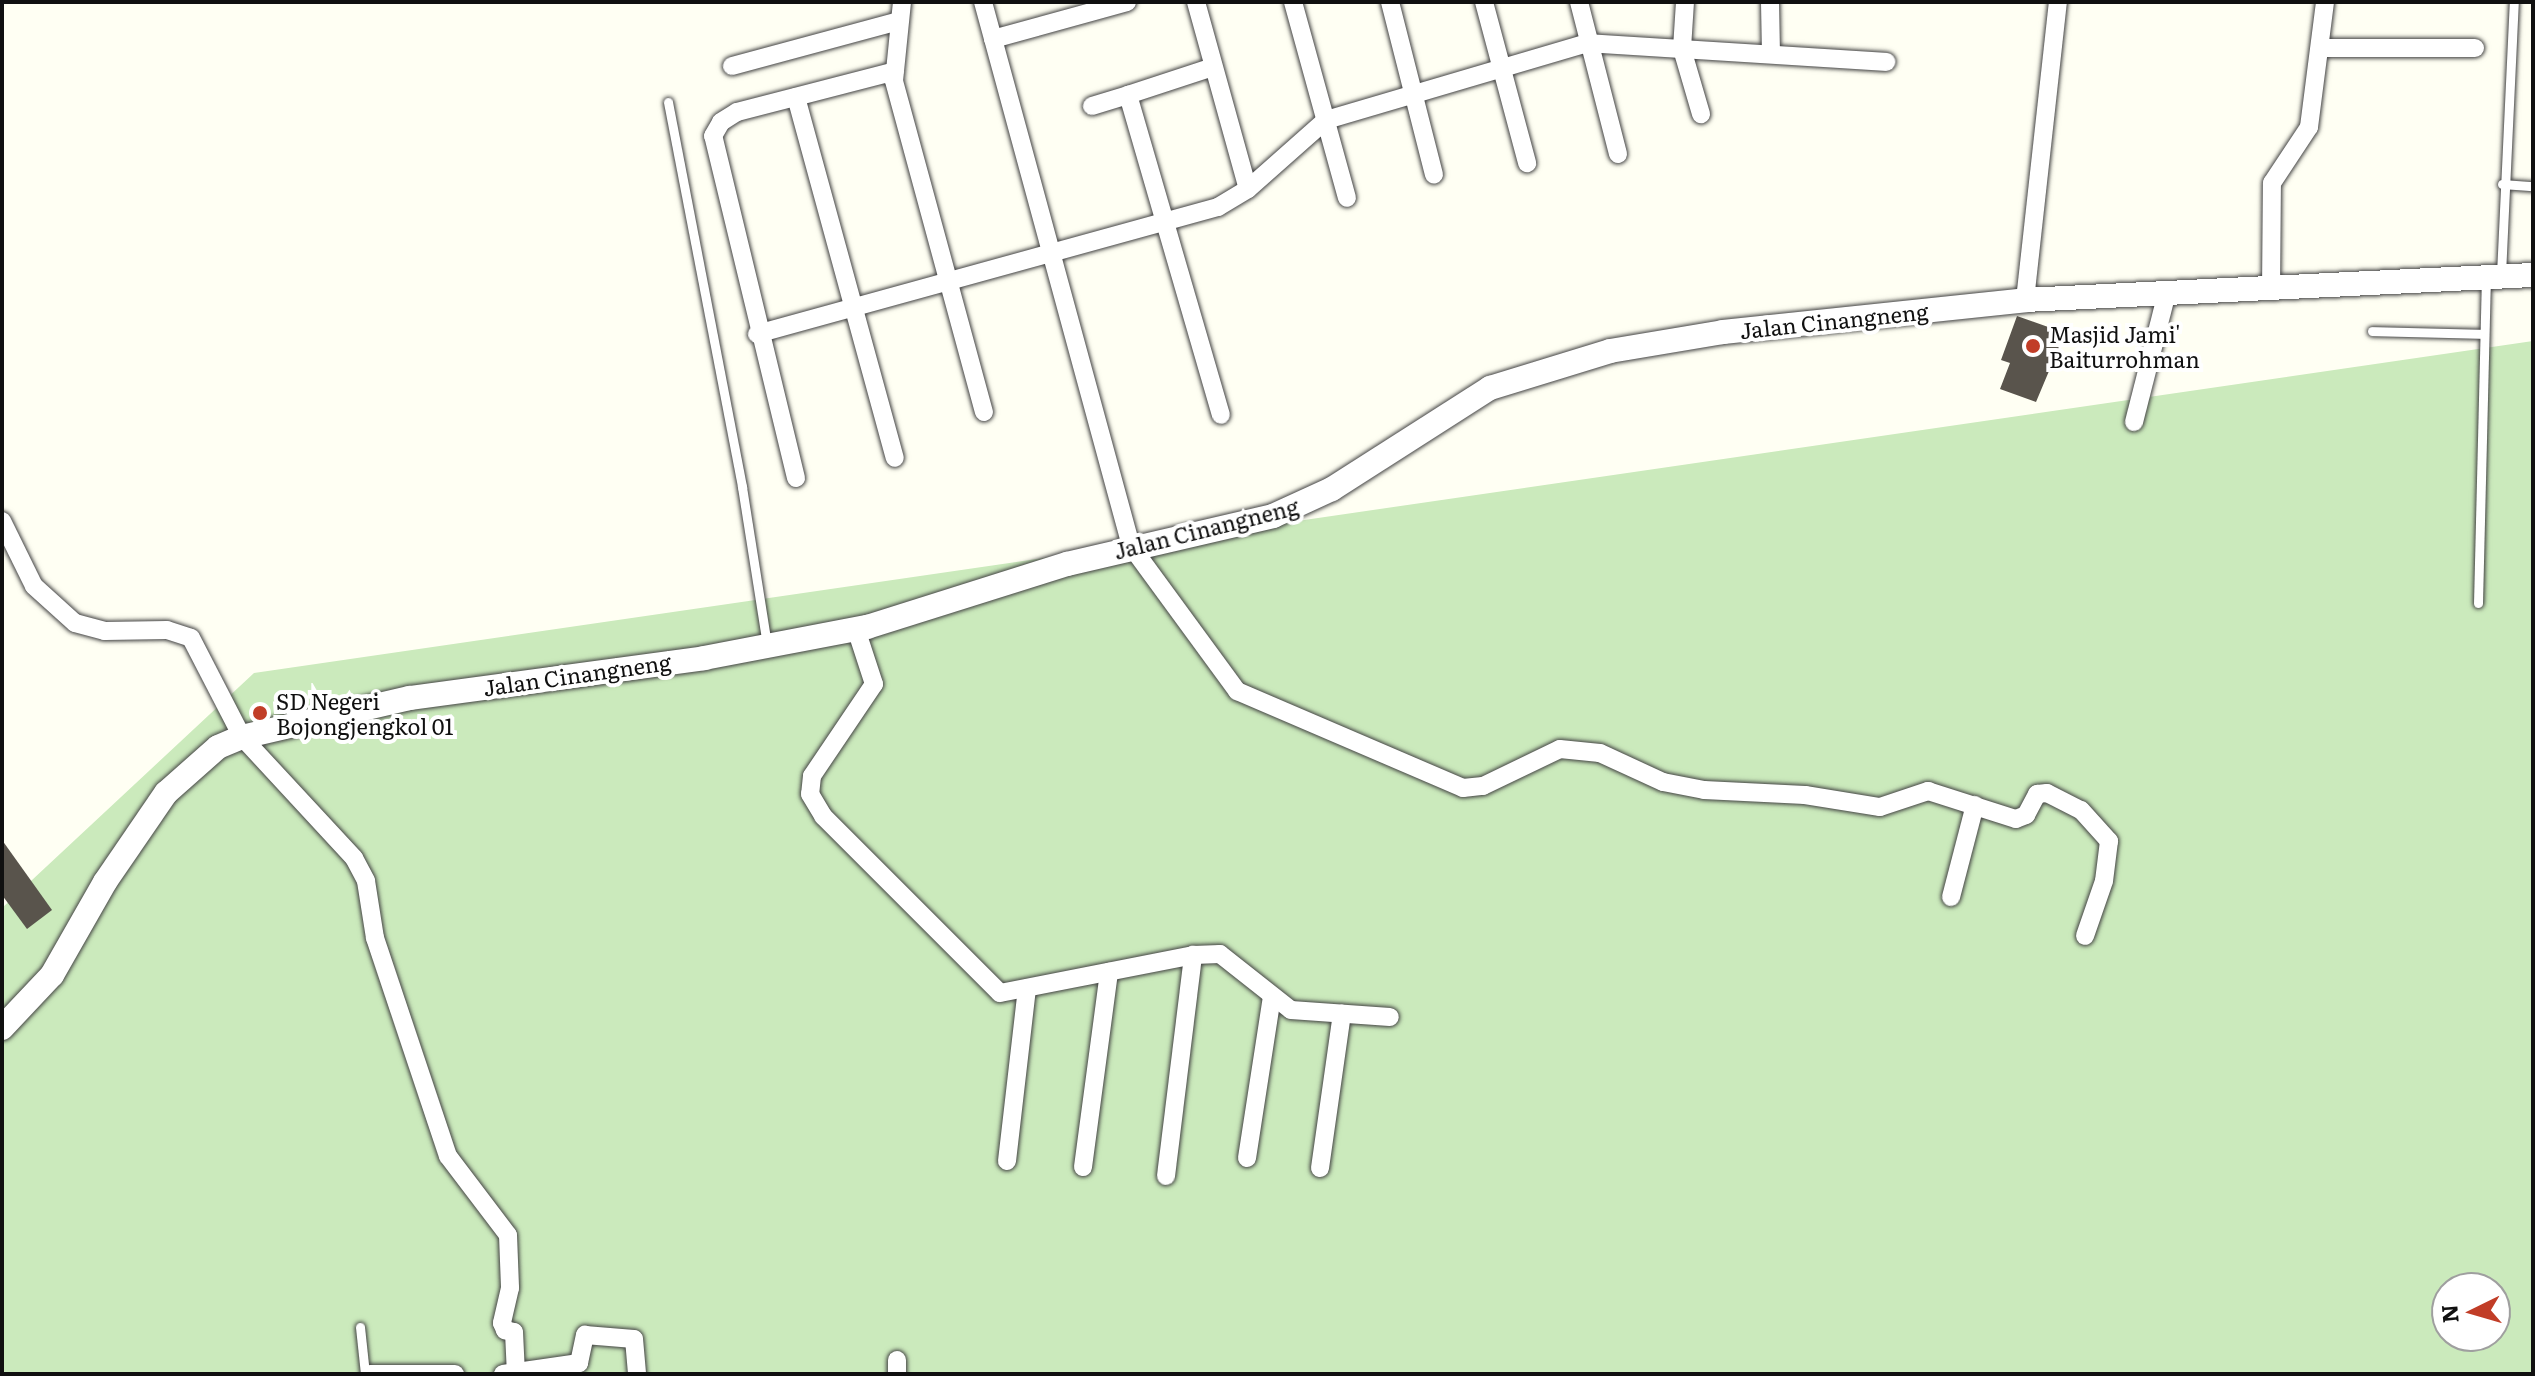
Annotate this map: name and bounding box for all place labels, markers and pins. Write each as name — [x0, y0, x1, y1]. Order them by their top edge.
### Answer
place label: Masjid Jami' Baiturrohman — [2049, 320, 2200, 372]
marker: Masjid Jami' Baiturrohman — [2024, 337, 2042, 355]
place label: SD Negeri Bojongjengkol 01 — [276, 687, 454, 738]
marker: SD Negeri Bojongjengkol 01 — [251, 704, 269, 722]

